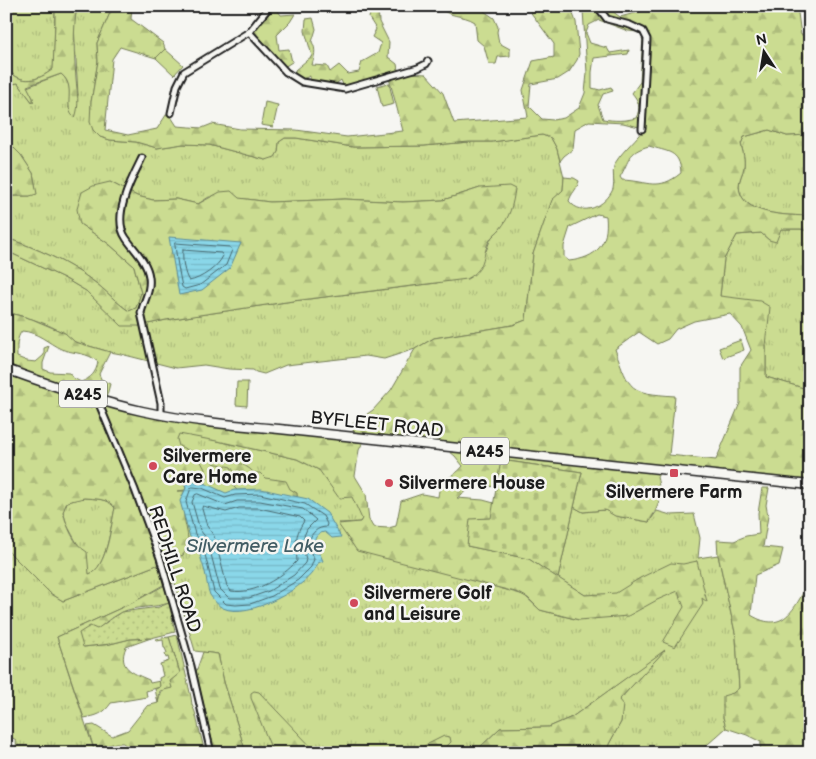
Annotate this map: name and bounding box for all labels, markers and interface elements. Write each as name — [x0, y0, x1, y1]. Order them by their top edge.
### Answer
north arrow — [738, 28, 788, 78]
text: N — [754, 30, 768, 49]
road number: A245 — [59, 380, 107, 408]
street label: BYFLEET ROAD — [310, 407, 444, 442]
road number: A245 — [461, 438, 509, 464]
place label: Silvermere Care Home — [163, 446, 257, 488]
marker: Silvermere Care Home — [147, 460, 159, 472]
marker: Silvermere Farm — [668, 467, 680, 479]
place label: Silvermere House — [399, 473, 545, 494]
marker: Silvermere House — [383, 477, 395, 489]
place label: Silvermere Farm — [606, 482, 742, 503]
street label: REDHILL ROAD — [144, 503, 205, 635]
water label: Silvermere Lake — [186, 535, 324, 558]
place label: Silvermere Golf and Leisure — [364, 583, 492, 625]
marker: Silvermere Golf and Leisure — [348, 597, 360, 609]

